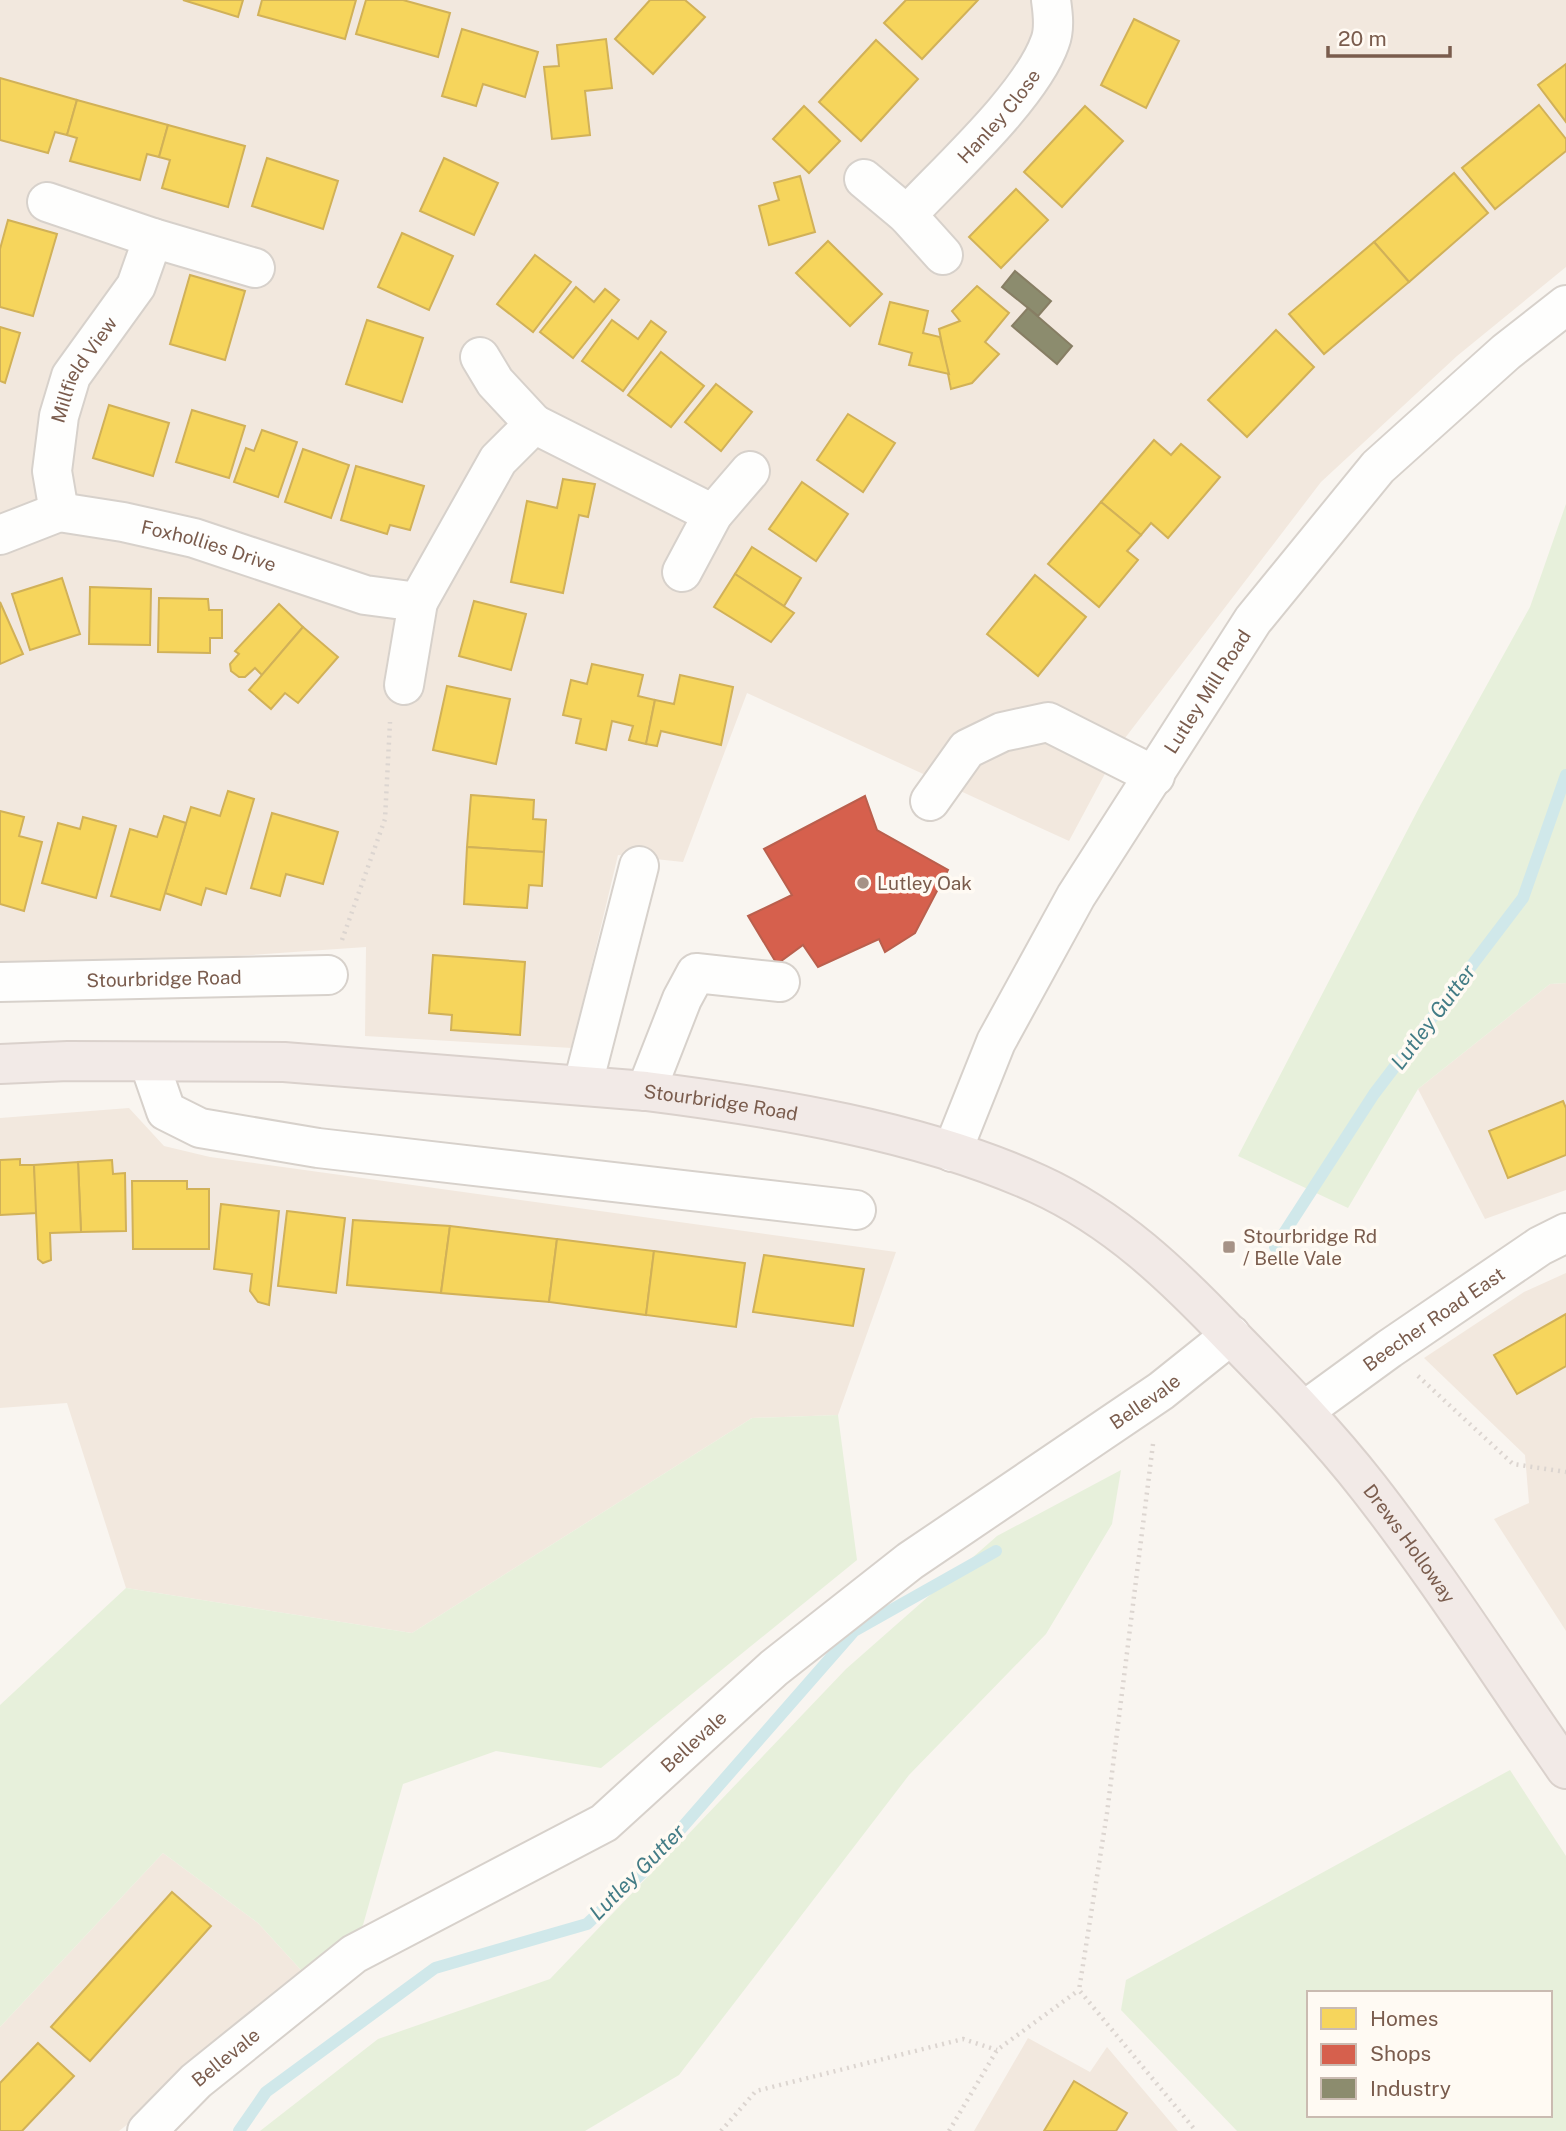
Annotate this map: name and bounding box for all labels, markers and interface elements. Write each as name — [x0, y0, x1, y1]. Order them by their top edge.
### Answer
scale bar — [1328, 14, 1450, 58]
text: 20 m — [1338, 26, 1387, 51]
street label: Hanley Close — [953, 65, 1044, 168]
street label: Millfield View — [47, 312, 121, 425]
street label: Foxhollies Drive — [139, 515, 279, 576]
street label: Lutley Mill Road — [1159, 625, 1255, 757]
place label: Lutley Oak — [877, 872, 972, 894]
marker: Lutley Oak — [855, 875, 871, 891]
water label: Lutley Gutter — [1385, 959, 1481, 1074]
street label: Stourbridge Road — [86, 966, 242, 991]
street label: Stourbridge Road — [643, 1080, 800, 1125]
place label: Stourbridge Rd / Belle Vale — [1243, 1225, 1377, 1269]
marker: Stourbridge Rd / Belle Vale — [1221, 1239, 1237, 1255]
street label: Beecher Road East — [1359, 1263, 1509, 1375]
street label: Bellevale — [1105, 1369, 1184, 1434]
street label: Drews Holloway — [1359, 1480, 1460, 1607]
street label: Bellevale — [656, 1706, 731, 1777]
water label: Lutley Gutter — [584, 1818, 691, 1925]
legend — [1307, 1991, 1552, 2117]
text: Homes — [1370, 2006, 1438, 2031]
street label: Bellevale — [187, 2023, 264, 2091]
text: Shops — [1370, 2041, 1431, 2066]
text: Industry — [1370, 2076, 1451, 2101]

